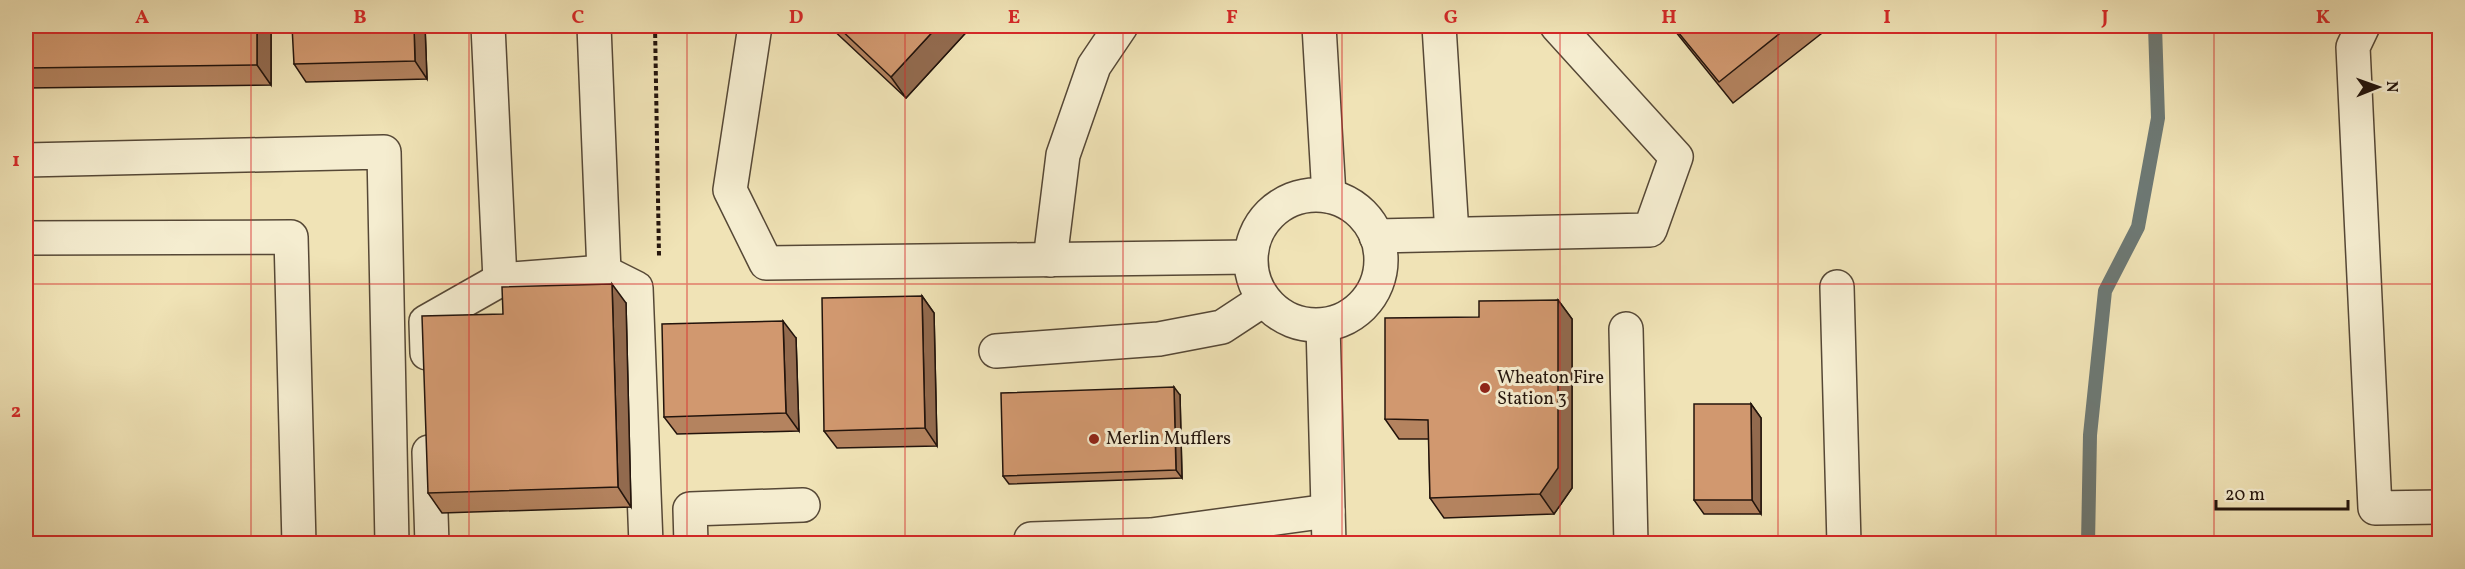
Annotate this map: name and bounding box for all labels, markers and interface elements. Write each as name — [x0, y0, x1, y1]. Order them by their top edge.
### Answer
text: A — [135, 4, 149, 32]
text: B — [353, 4, 367, 32]
text: C — [572, 4, 585, 32]
text: D — [789, 4, 803, 32]
text: E — [1008, 4, 1020, 32]
text: F — [1226, 4, 1238, 32]
text: G — [1444, 4, 1458, 32]
text: H — [1661, 4, 1677, 32]
text: I — [1883, 4, 1891, 32]
text: J — [2100, 4, 2109, 32]
text: K — [2316, 4, 2331, 32]
north arrow — [2348, 57, 2408, 117]
text: N — [2380, 81, 2402, 93]
text: 1 — [12, 147, 20, 175]
place label: Wheaton Fire Station 3 — [1497, 366, 1604, 412]
marker: Wheaton Fire Station 3 — [1478, 381, 1492, 395]
text: 2 — [11, 398, 21, 426]
place label: Merlin Mufflers — [1106, 427, 1231, 452]
marker: Merlin Mufflers — [1087, 432, 1101, 446]
scale bar — [2216, 473, 2348, 511]
text: 20 m — [2225, 483, 2265, 508]

